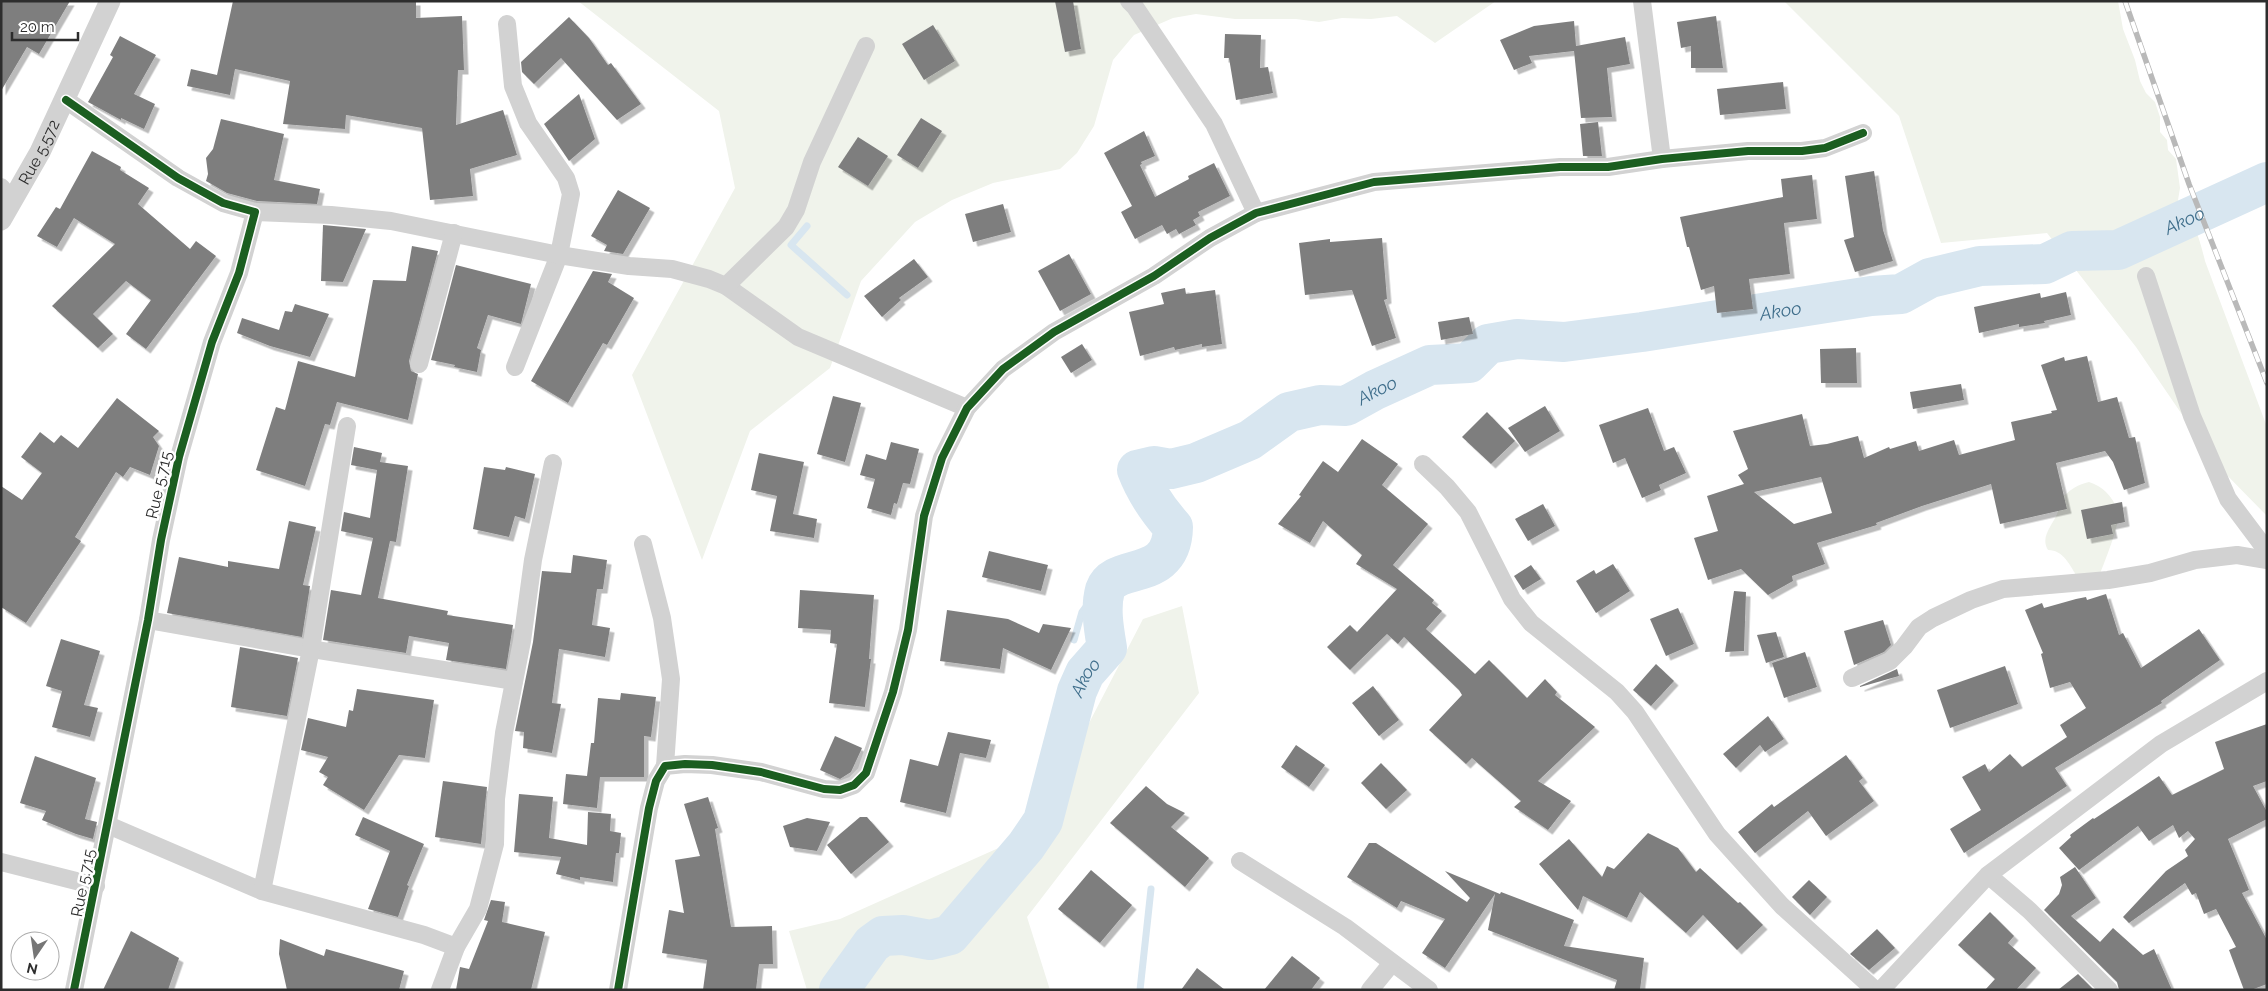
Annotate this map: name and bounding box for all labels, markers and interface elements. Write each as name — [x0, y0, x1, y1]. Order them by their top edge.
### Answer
scale bar — [12, 10, 79, 42]
text: 20 m — [20, 18, 55, 36]
street label: Rue 5.572 — [14, 116, 63, 188]
water label: Akoo — [2160, 202, 2208, 239]
water label: Akoo — [1757, 297, 1803, 324]
water label: Akoo — [1352, 371, 1400, 409]
street label: Rue 5.715 — [142, 449, 176, 521]
water label: Akoo — [1065, 653, 1104, 701]
street label: Rue 5.715 — [67, 847, 99, 919]
north arrow — [10, 931, 60, 981]
text: N — [25, 960, 39, 978]

